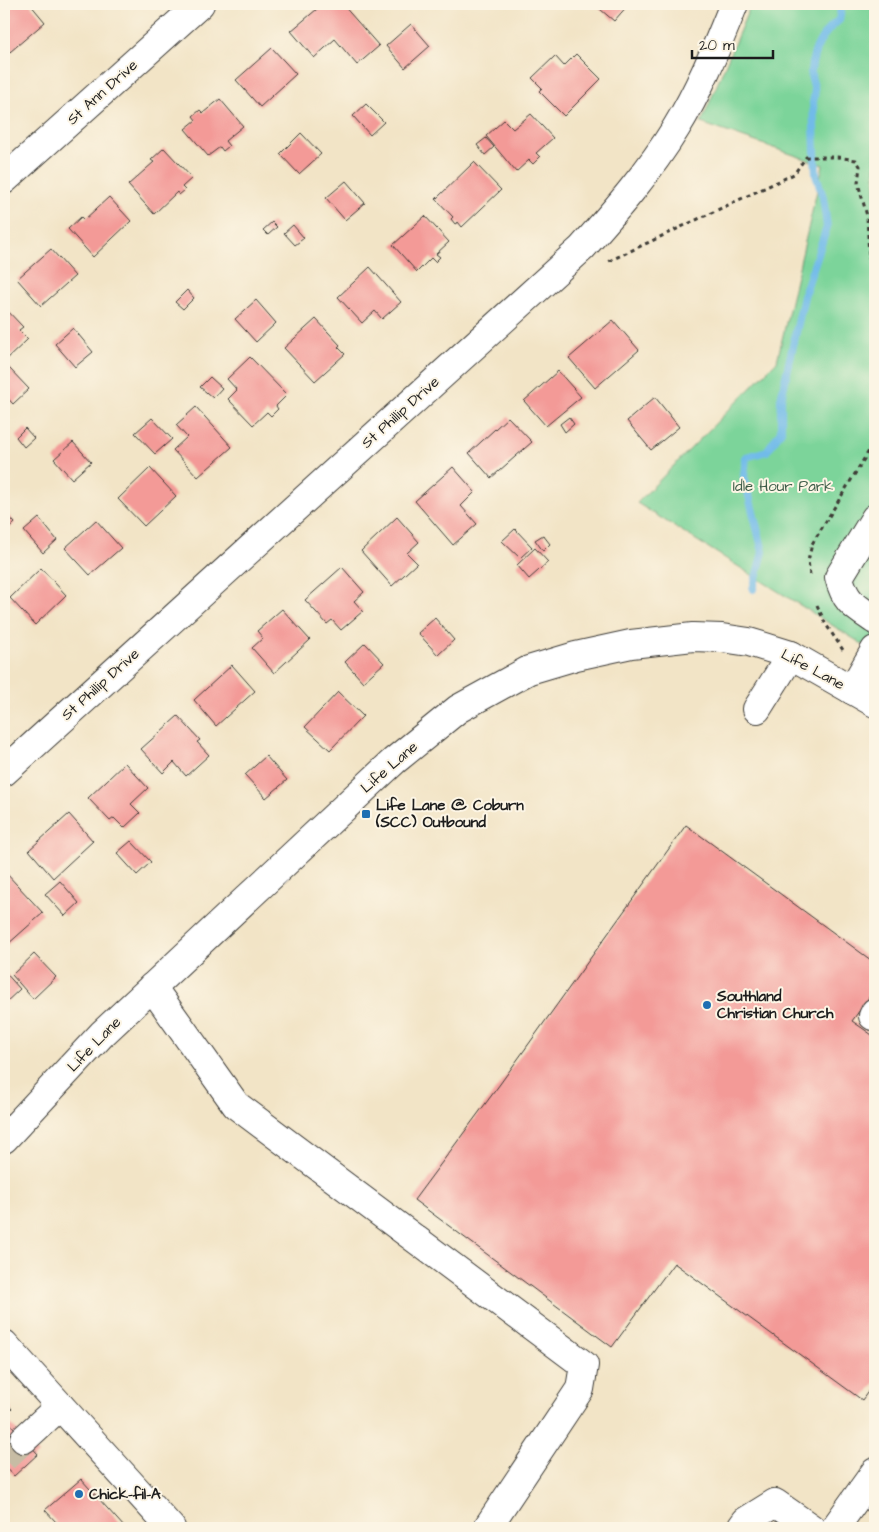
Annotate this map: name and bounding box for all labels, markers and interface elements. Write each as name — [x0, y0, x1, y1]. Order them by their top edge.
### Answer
scale bar — [692, 28, 773, 60]
text: 20 m — [699, 35, 735, 56]
street label: St Ann Drive — [62, 55, 142, 130]
street label: St Phillip Drive — [357, 372, 444, 453]
park label: Idle Hour Park — [733, 476, 833, 497]
street label: St Phillip Drive — [57, 644, 144, 725]
street label: Life Lane — [777, 644, 848, 695]
street label: Life Lane — [356, 737, 422, 798]
place label: Life Lane @ Coburn (SCC) Outbound — [375, 795, 524, 833]
marker: Life Lane @ Coburn (SCC) Outbound — [360, 808, 372, 820]
place label: Southland Christian Church — [716, 986, 834, 1024]
marker: Southland Christian Church — [701, 999, 713, 1011]
street label: Life Lane — [63, 1012, 126, 1077]
place label: Chick-fil-A — [89, 1484, 161, 1505]
marker: Chick-fil-A — [73, 1488, 85, 1500]

